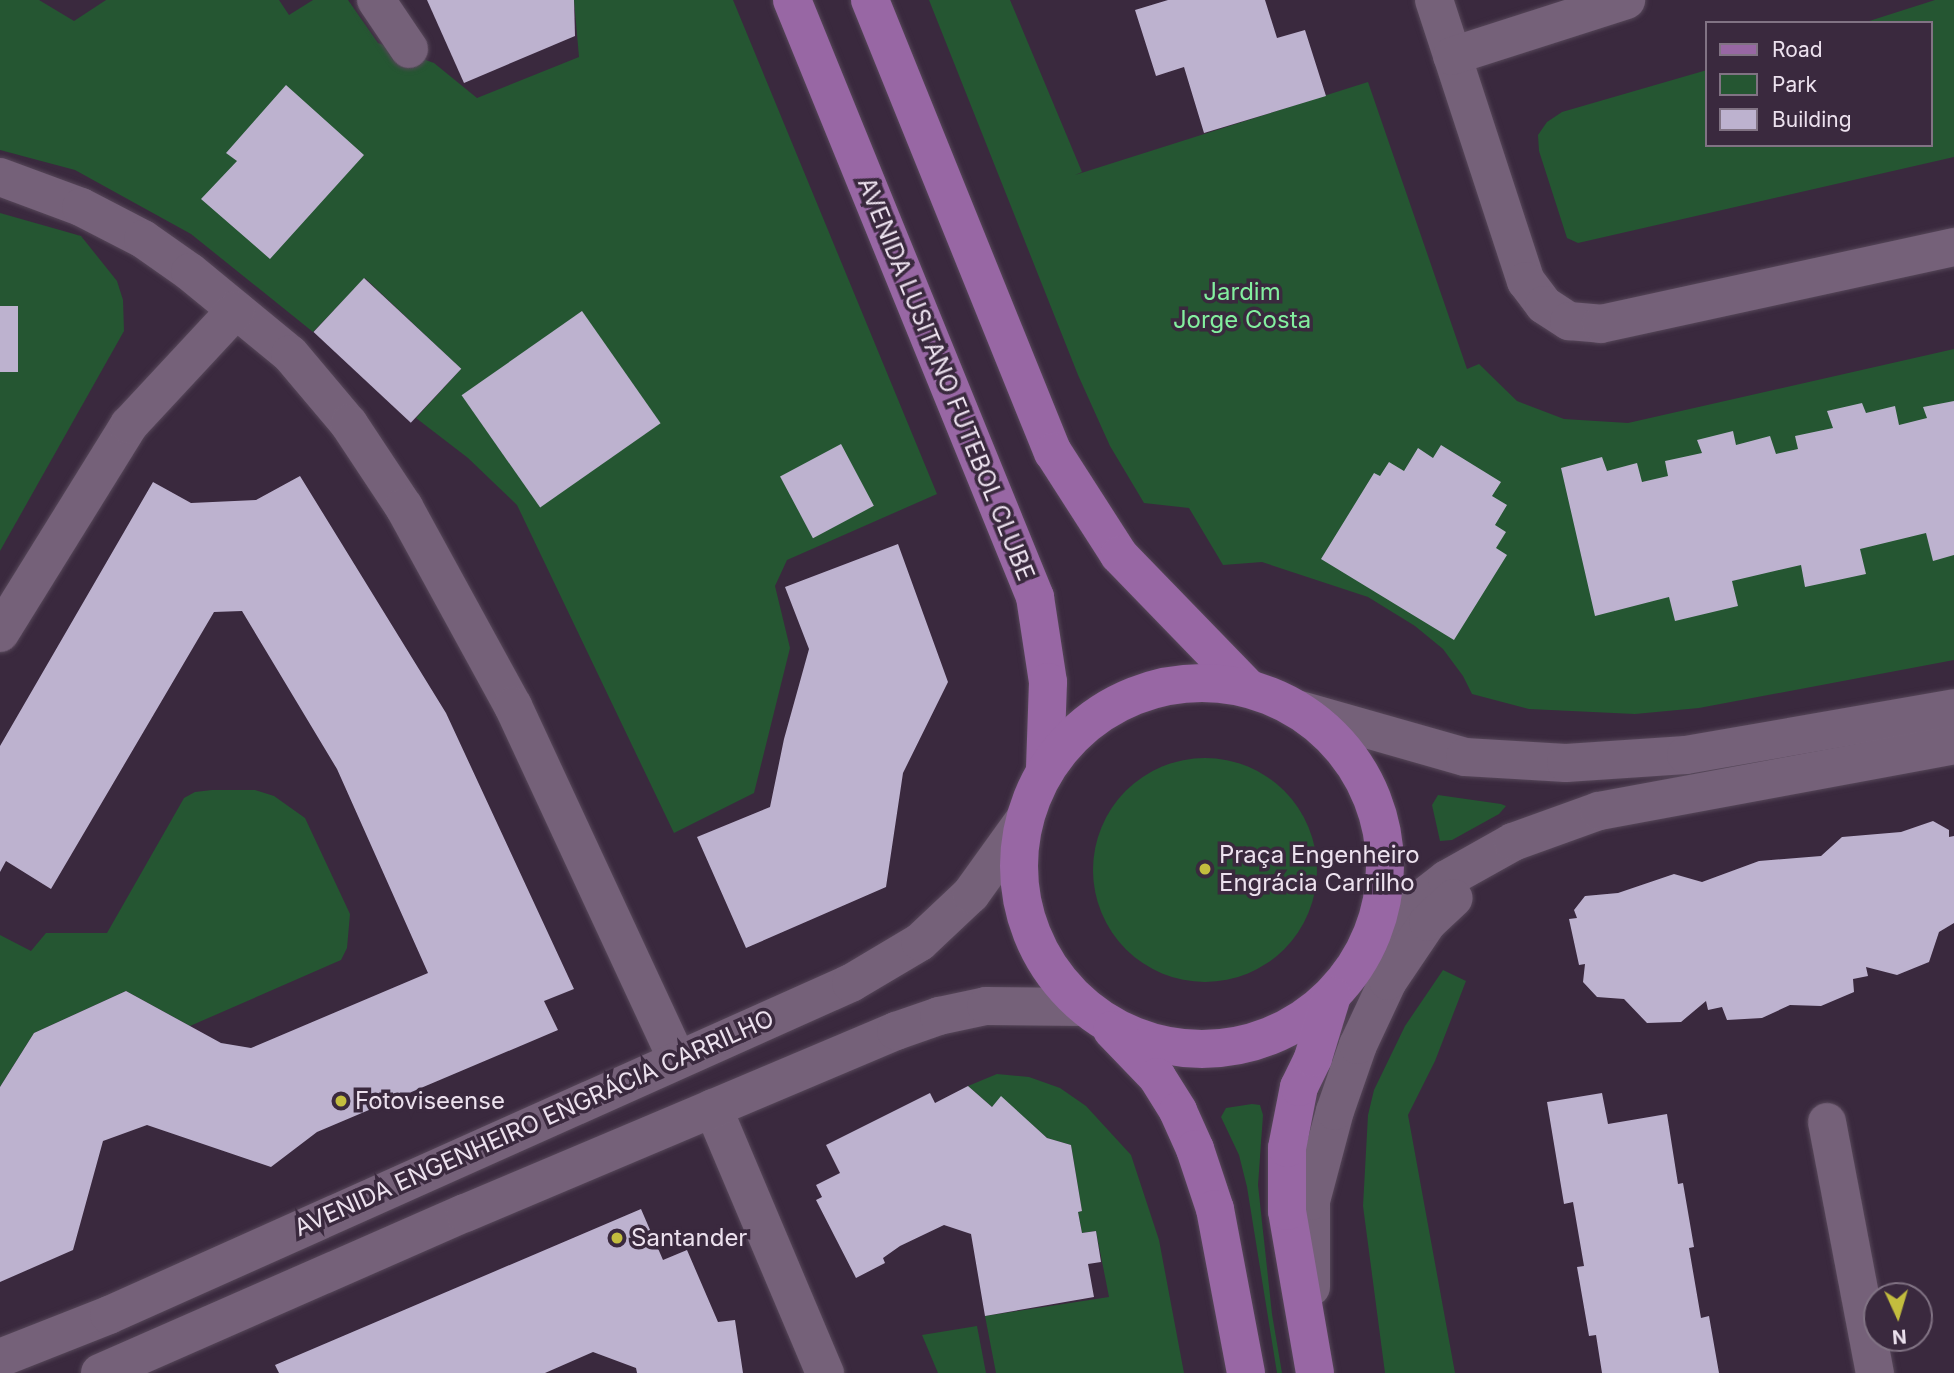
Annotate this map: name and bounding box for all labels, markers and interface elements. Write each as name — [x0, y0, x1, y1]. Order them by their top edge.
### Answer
legend — [1706, 21, 1933, 147]
text: Road — [1772, 37, 1823, 62]
text: Park — [1772, 72, 1817, 97]
text: Building — [1772, 107, 1852, 132]
street label: AVENIDA LUSITANO FUTEBOL CLUBE — [852, 173, 1040, 585]
park label: Jardim Jorge Costa — [1173, 278, 1311, 334]
place label: Praça Engenheiro Engrácia Carrilho — [1219, 841, 1420, 897]
marker: Praça Engenheiro Engrácia Carrilho — [1197, 861, 1213, 877]
street label: AVENIDA ENGENHEIRO ENGRÁCIA CARRILHO — [290, 1004, 778, 1242]
place label: Fotoviseense — [355, 1087, 505, 1115]
marker: Fotoviseense — [333, 1093, 349, 1109]
place label: Santander — [631, 1224, 747, 1252]
marker: Santander — [609, 1230, 625, 1246]
north arrow — [1863, 1282, 1933, 1352]
text: N — [1891, 1324, 1907, 1348]

